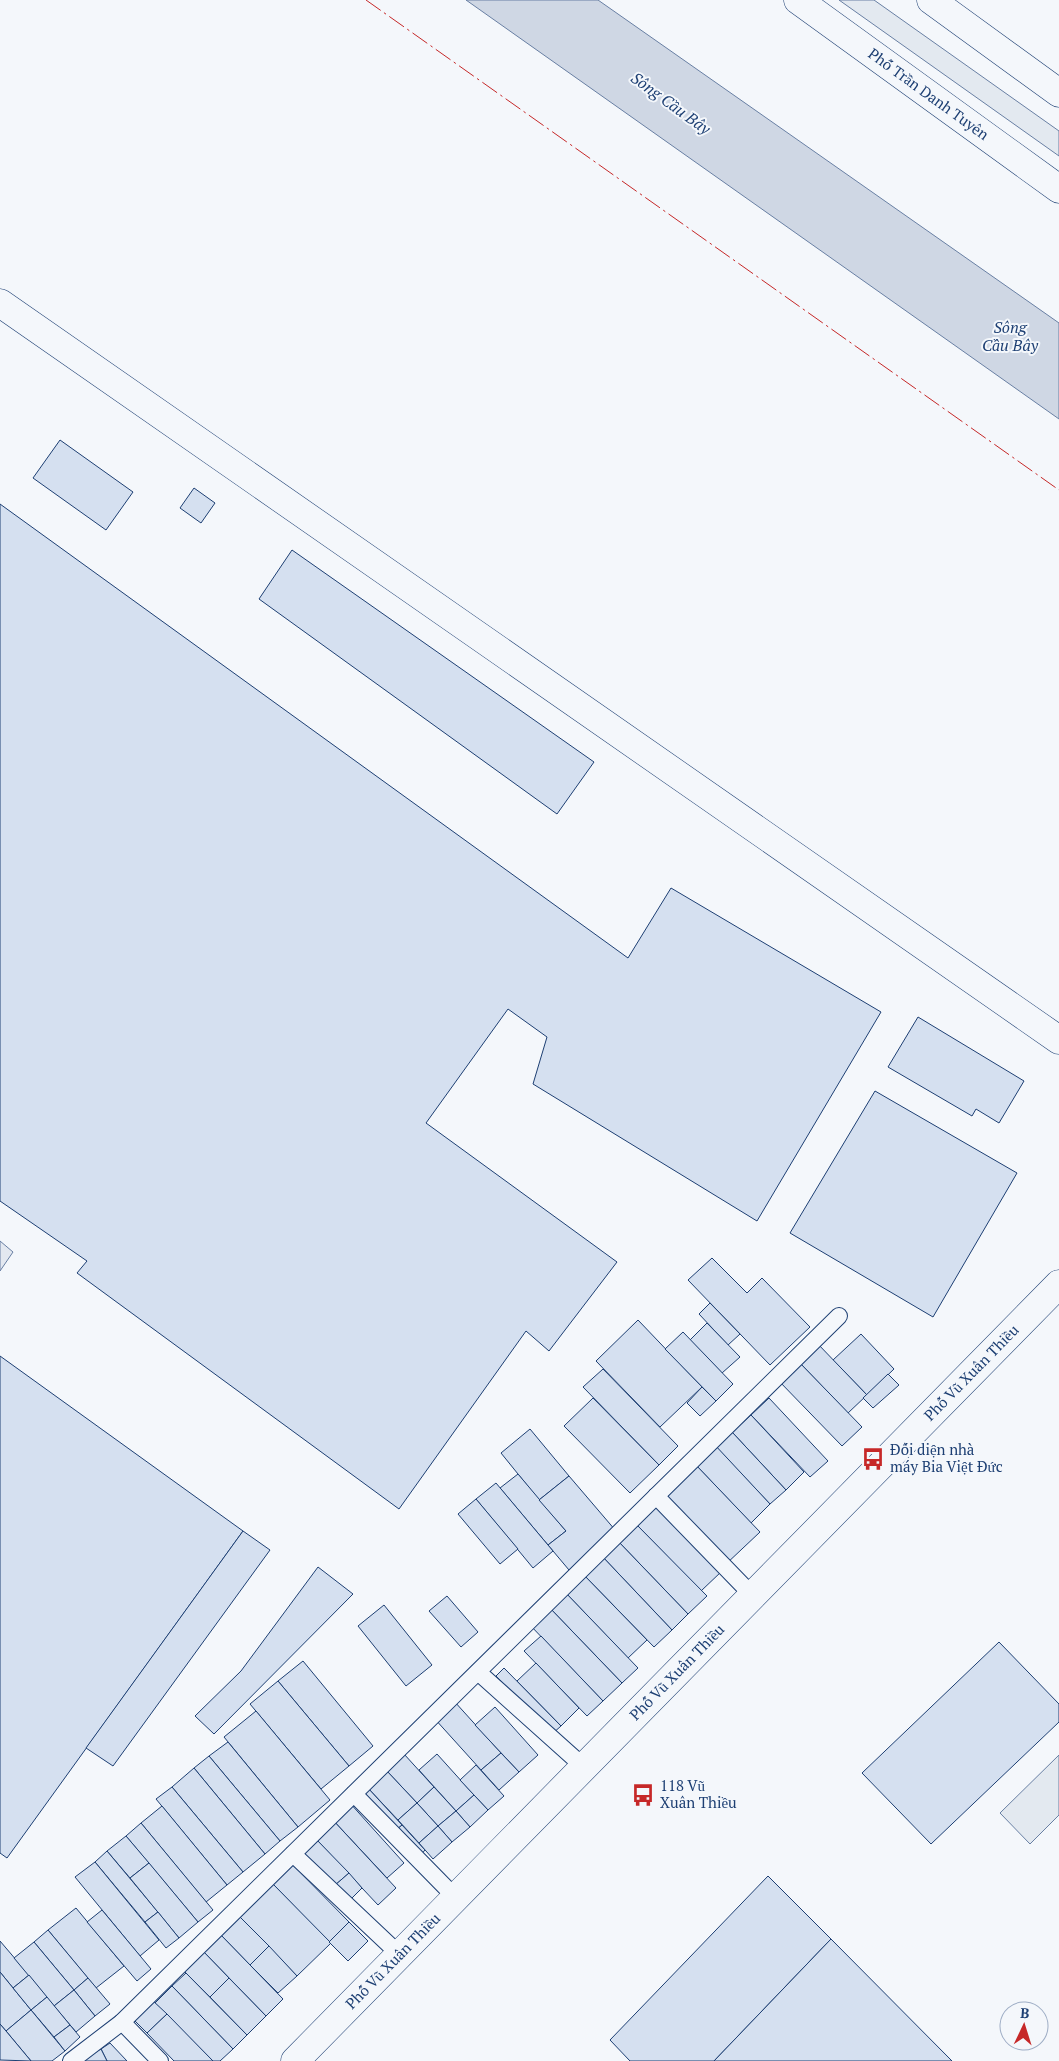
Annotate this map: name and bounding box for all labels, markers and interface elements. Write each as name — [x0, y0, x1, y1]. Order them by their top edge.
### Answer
street label: Phố Trần Danh Tuyên — [865, 43, 993, 144]
water label: Sông Cầu Bây — [627, 67, 716, 140]
water label: Sông Cầu Bây — [982, 316, 1039, 356]
street label: Phố Vũ Xuân Thiều — [919, 1319, 1023, 1425]
place label: Đối diện nhà máy Bia Việt Đức — [890, 1439, 1003, 1476]
bus stop icon: Đối diện nhà máy Bia Việt Đức — [860, 1446, 886, 1472]
street label: Phố Vũ Xuân Thiều — [625, 1619, 728, 1724]
place label: 118 Vũ Xuân Thiều — [660, 1775, 737, 1812]
bus stop icon: 118 Vũ Xuân Thiều — [630, 1782, 656, 1808]
street label: Phố Vũ Xuân Thiều — [341, 1908, 445, 2013]
north arrow — [999, 2001, 1049, 2051]
text: B — [1020, 2003, 1030, 2022]

